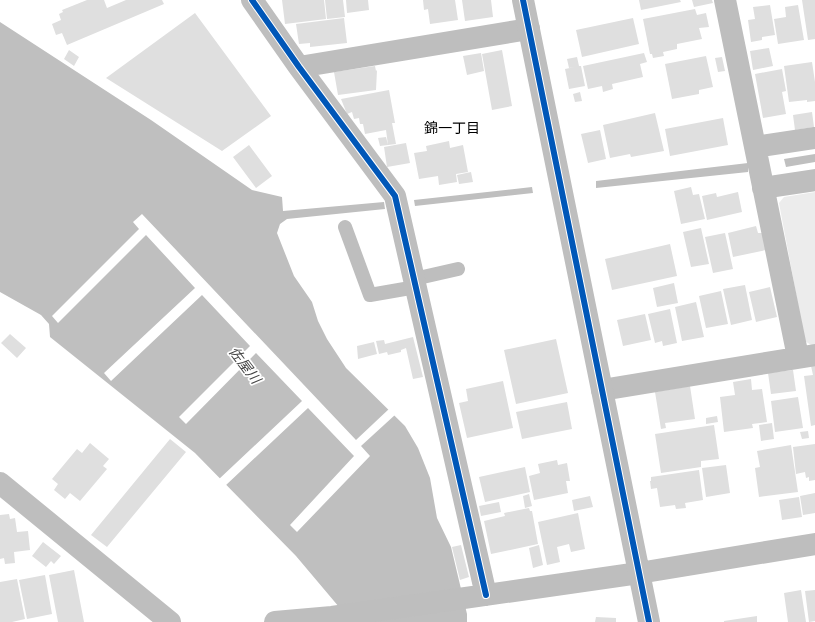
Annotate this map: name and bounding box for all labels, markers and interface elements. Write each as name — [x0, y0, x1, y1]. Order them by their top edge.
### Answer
district label: 錦一丁目 — [424, 120, 480, 138]
water label: 佐屋川 — [224, 344, 264, 389]

